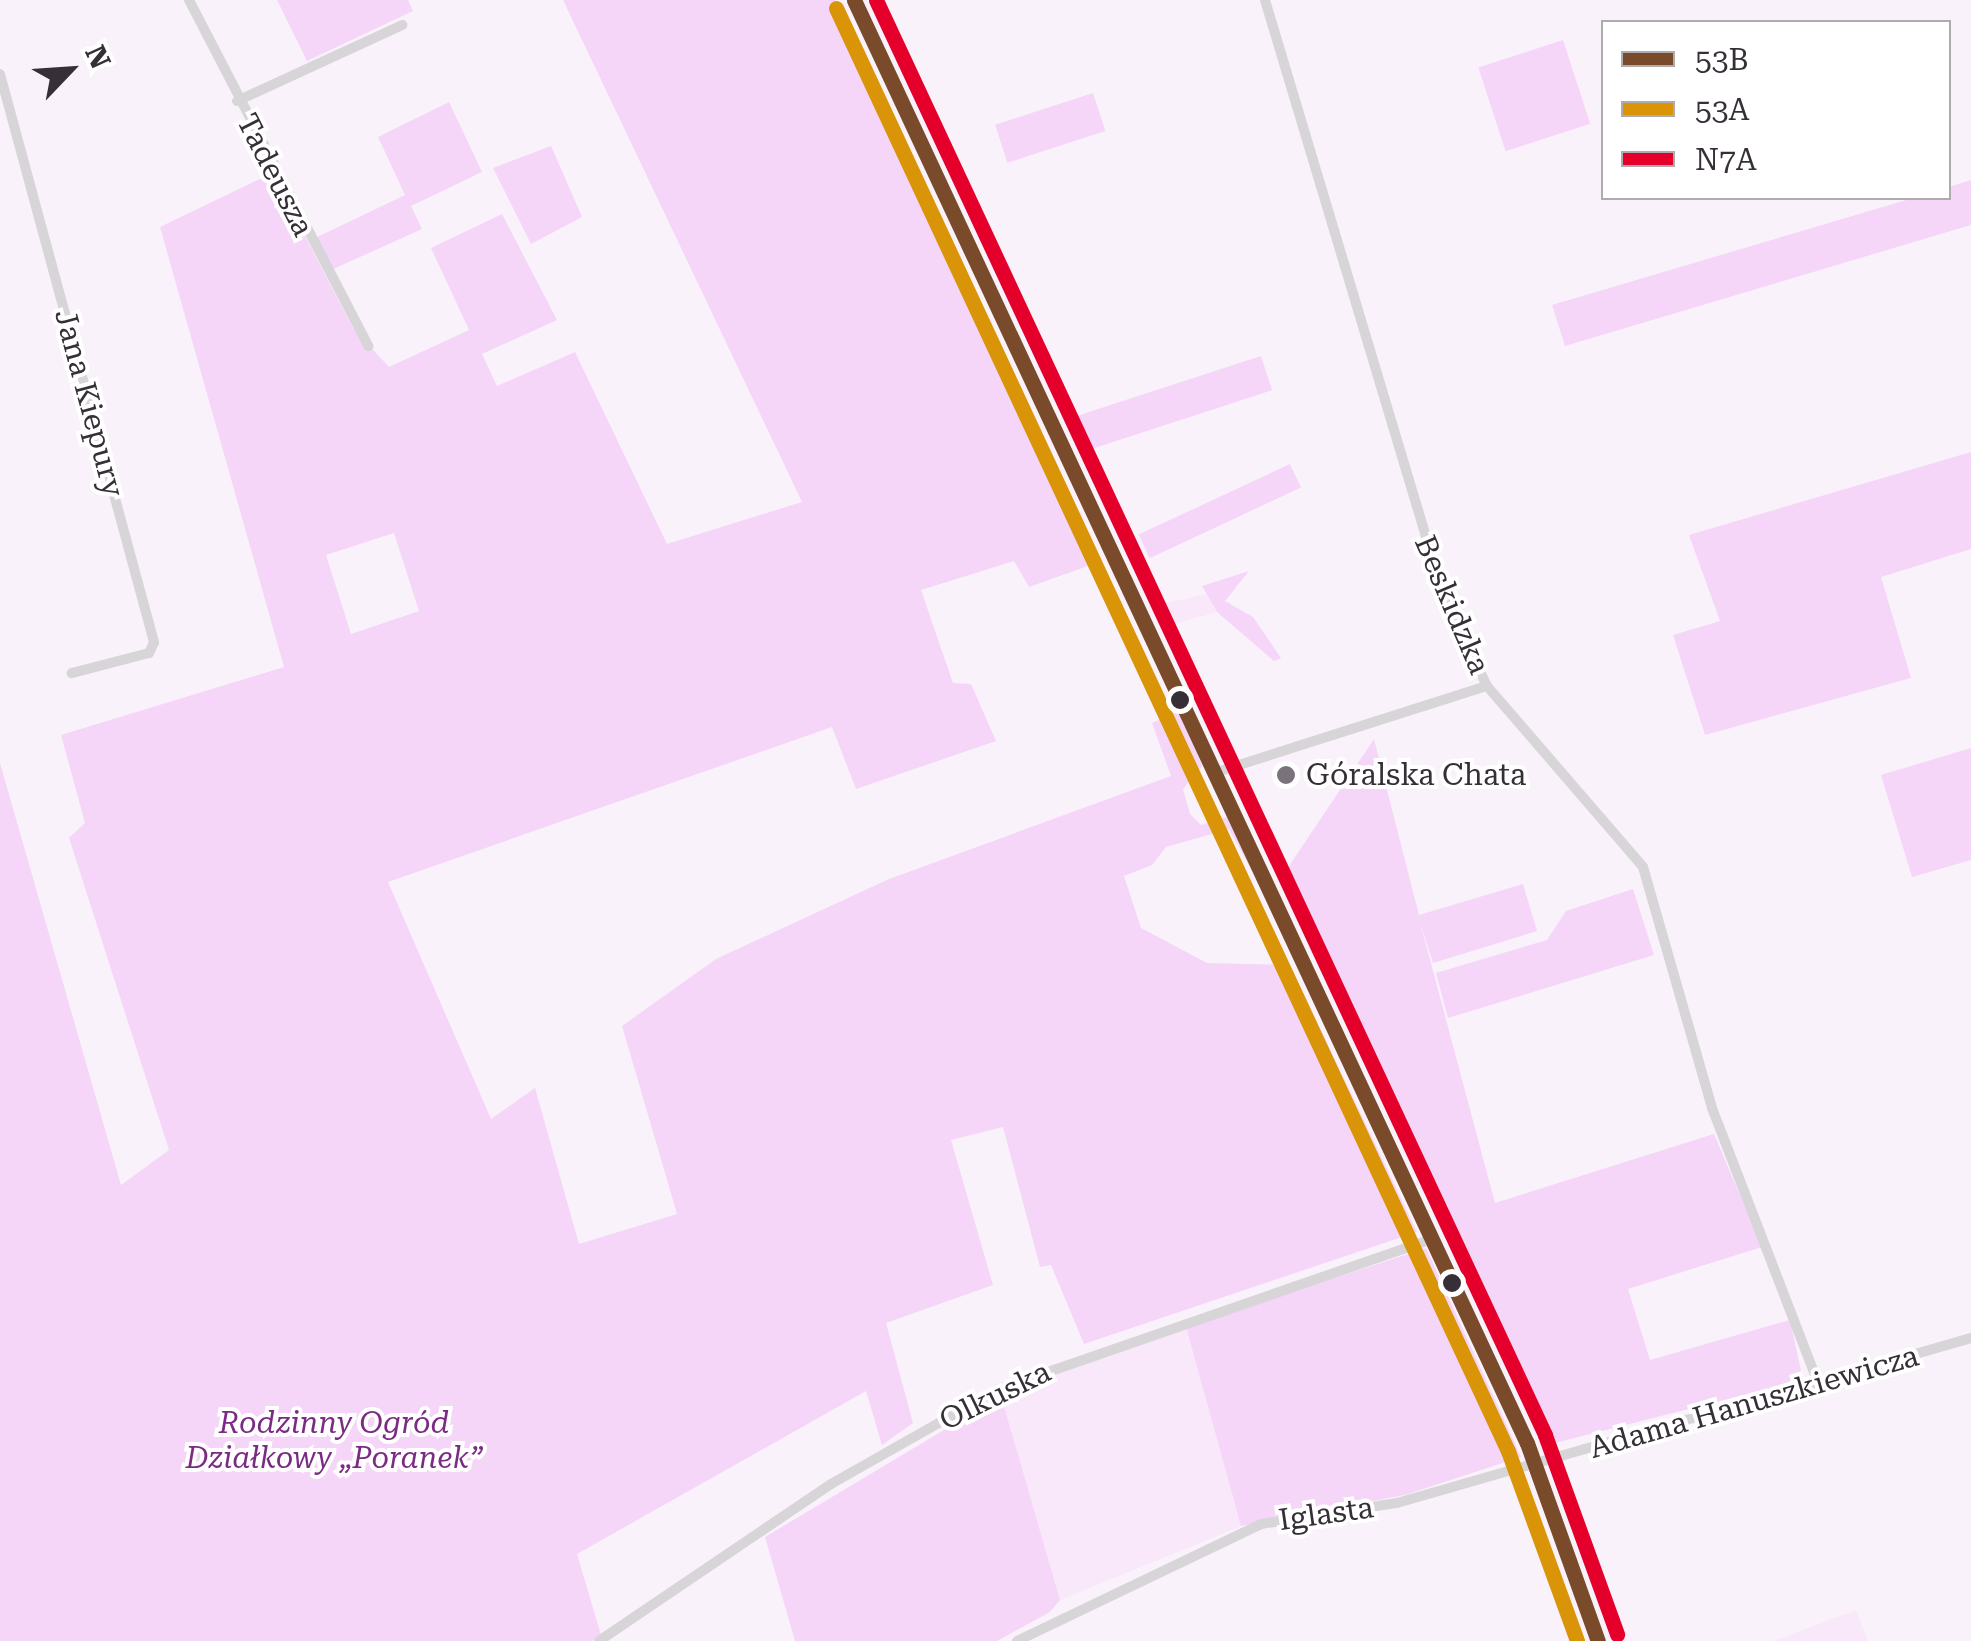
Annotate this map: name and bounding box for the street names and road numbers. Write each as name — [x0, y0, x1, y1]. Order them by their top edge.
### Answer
street label: Tadeusza — [229, 108, 321, 242]
street label: Jana Kiepury — [47, 305, 131, 501]
street label: Beskidzka — [1407, 530, 1497, 680]
street label: Adama Hanuszkiewicza — [1585, 1338, 1923, 1466]
street label: Olkuska — [934, 1354, 1056, 1438]
street label: Iglasta — [1276, 1490, 1376, 1538]

